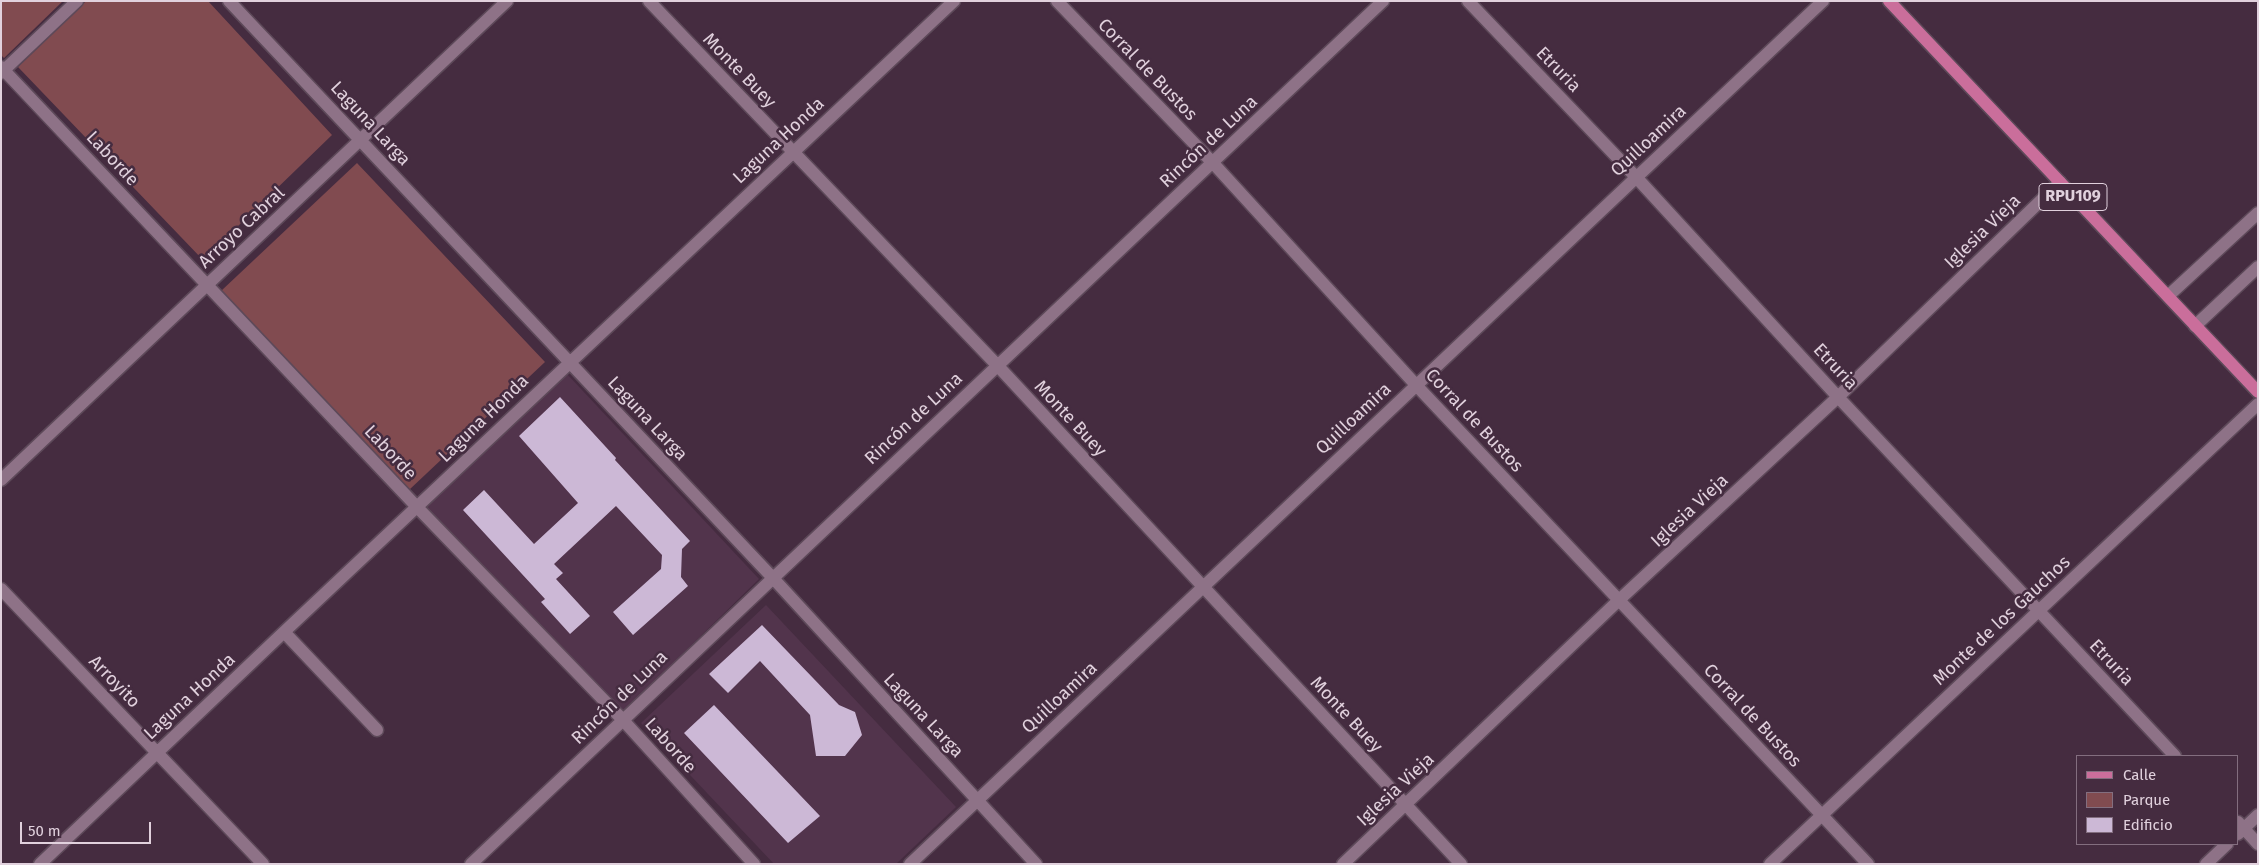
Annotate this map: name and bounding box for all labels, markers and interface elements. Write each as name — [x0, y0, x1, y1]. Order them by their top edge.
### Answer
street label: Corral de Bustos — [1093, 14, 1201, 126]
street label: Monte Buey — [698, 29, 780, 113]
street label: Etruria — [1531, 43, 1585, 97]
street label: Laguna Larga — [326, 77, 414, 171]
street label: Rincón de Luna — [1156, 91, 1262, 193]
street label: Laguna Honda — [729, 93, 829, 189]
street label: Quilloamira — [1607, 101, 1691, 181]
street label: Laborde — [81, 127, 143, 191]
street label: Arroyo Cabral — [194, 183, 290, 273]
road number: RPU109 — [2039, 183, 2107, 210]
street label: Iglesia Vieja — [1940, 190, 2026, 274]
street label: Etruria — [1808, 339, 1862, 395]
street label: Corral de Bustos — [1421, 365, 1527, 477]
street label: Rincón de Luna — [861, 368, 967, 470]
street label: Laguna Honda — [434, 371, 534, 467]
street label: Laguna Larga — [603, 372, 691, 466]
street label: Monte Buey — [1029, 377, 1111, 461]
street label: Quilloamira — [1312, 379, 1396, 459]
street label: Laborde — [359, 421, 421, 485]
street label: Iglesia Vieja — [1647, 470, 1733, 552]
street label: Monte de los Gauchos — [1929, 552, 2075, 690]
street label: Etruria — [2084, 635, 2138, 691]
street label: Rincón de Luna — [567, 647, 673, 749]
street label: Laguna Honda — [140, 649, 240, 745]
street label: Arroyito — [84, 651, 144, 713]
street label: Quilloamira — [1018, 658, 1102, 738]
street label: Corral de Bustos — [1699, 660, 1805, 772]
street label: Laguna Larga — [879, 669, 967, 763]
street label: Monte Buey — [1305, 673, 1387, 757]
street label: Laborde — [640, 714, 700, 778]
street label: Iglesia Vieja — [1353, 749, 1439, 831]
legend — [2076, 755, 2239, 845]
text: Calle — [2123, 766, 2156, 784]
text: Parque — [2123, 791, 2170, 809]
scale bar — [22, 812, 154, 844]
text: Edificio — [2123, 816, 2173, 834]
text: 50 m — [28, 822, 61, 840]

